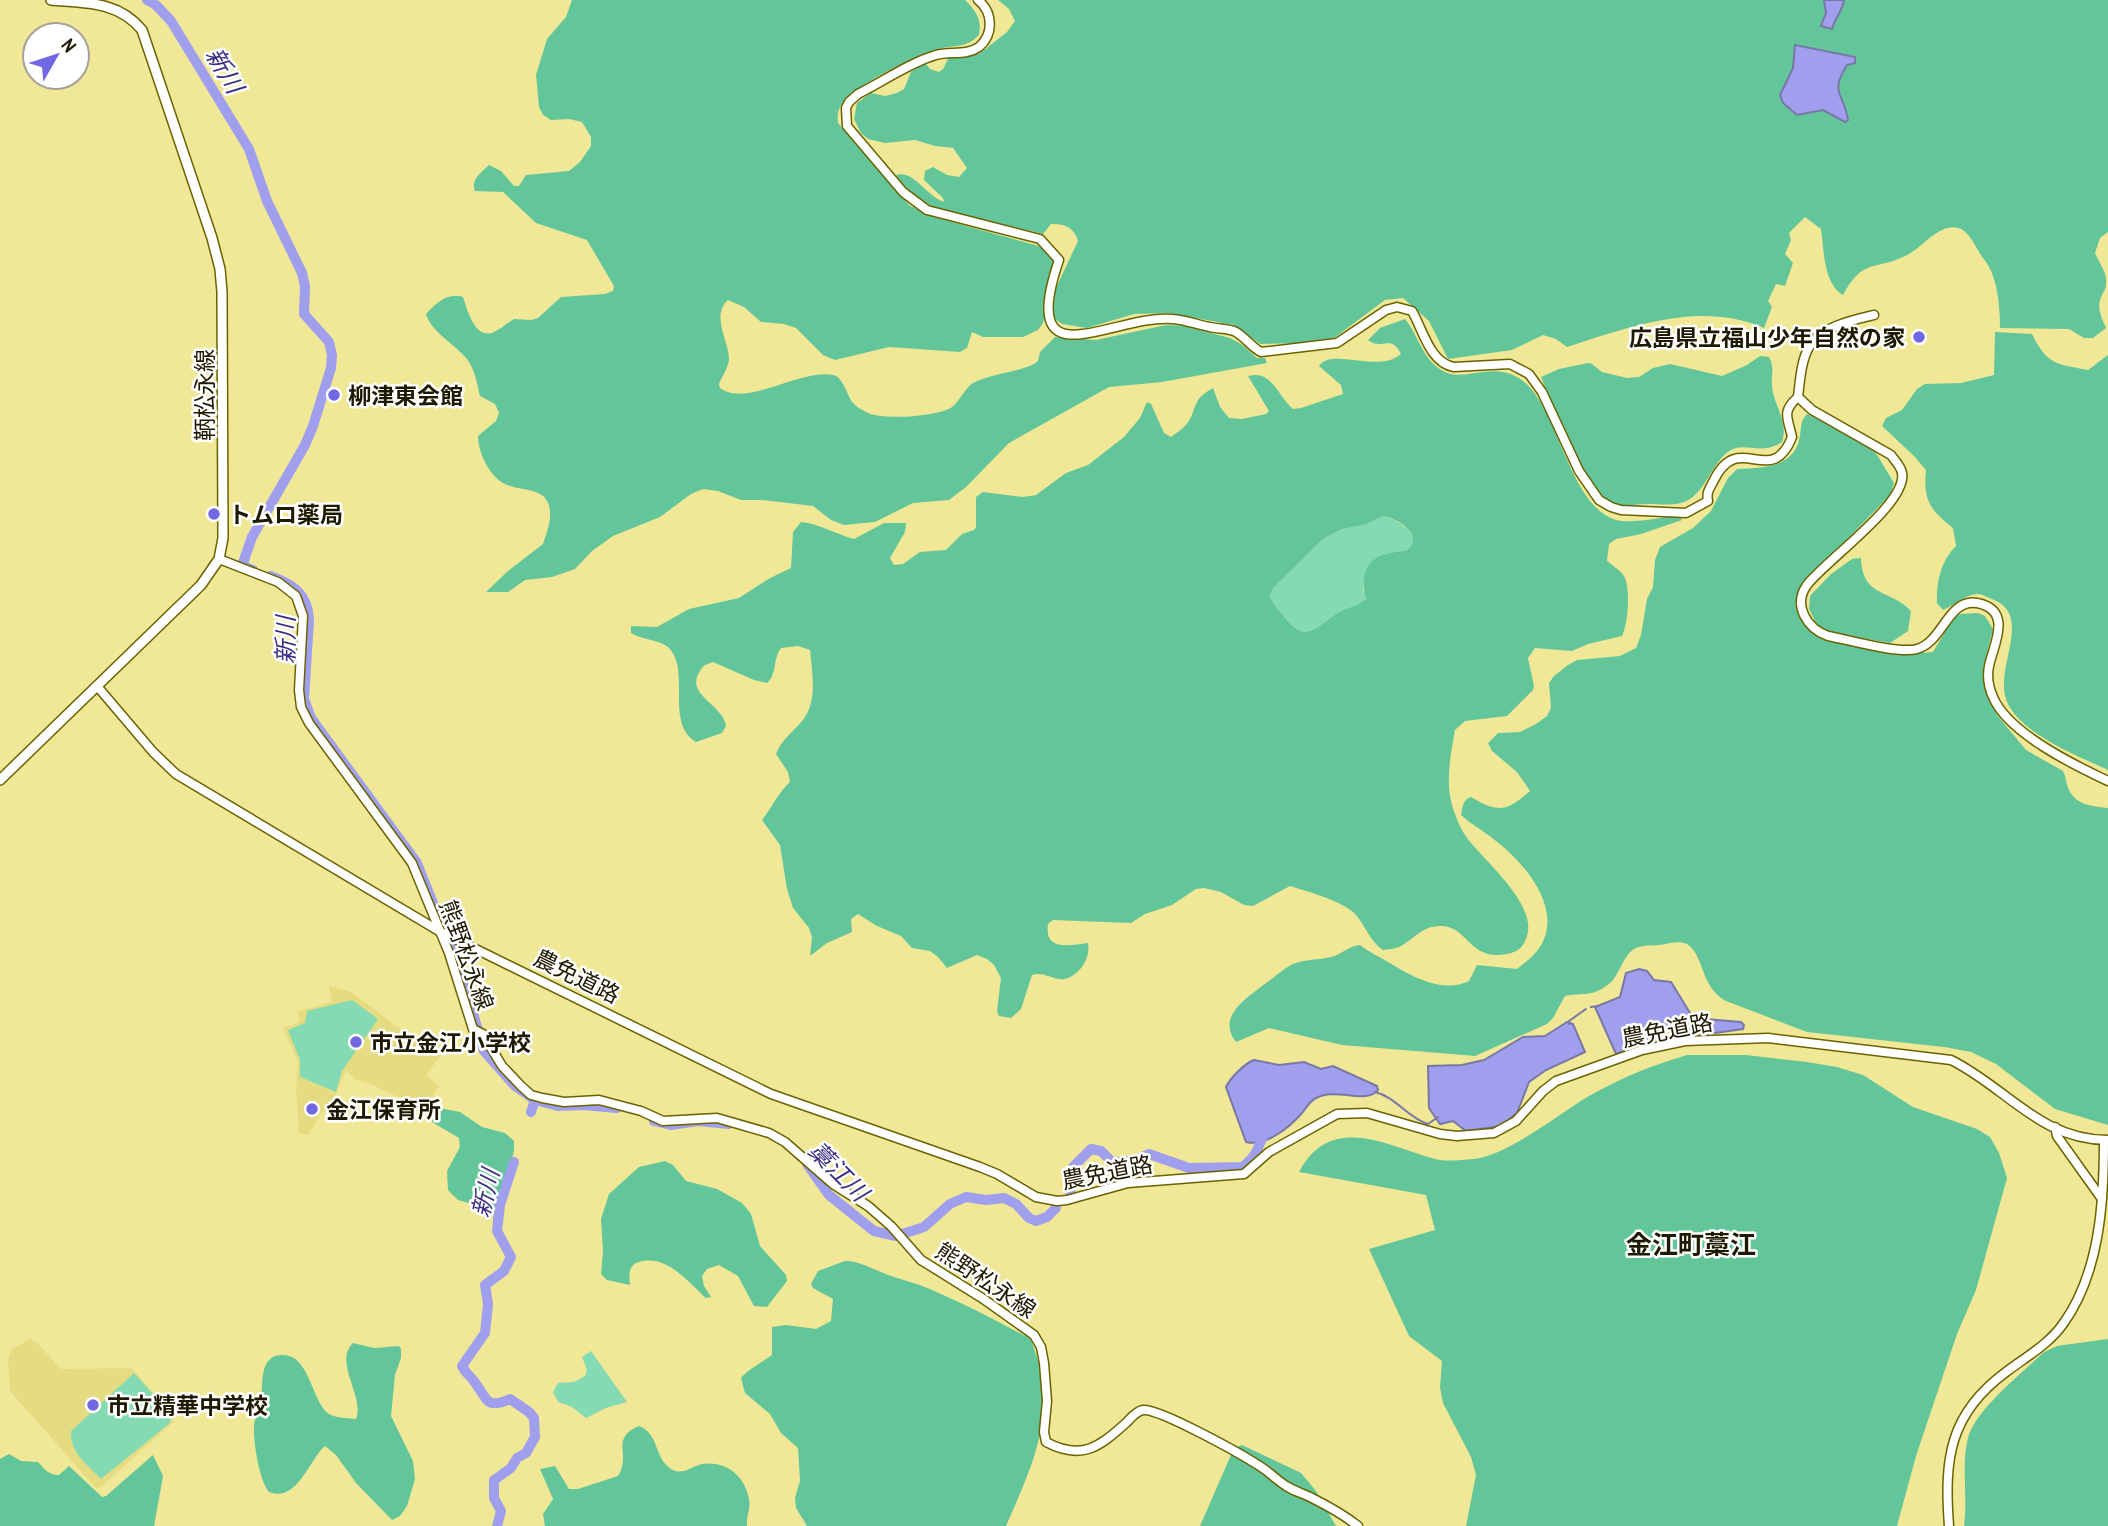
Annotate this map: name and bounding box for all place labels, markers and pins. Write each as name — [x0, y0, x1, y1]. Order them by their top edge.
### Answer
place label: 広島県立福山少年自然の家 — [1629, 322, 1905, 353]
marker: 広島県立福山少年自然の家 — [1911, 329, 1927, 345]
place label: 柳津東会館 — [348, 380, 463, 411]
marker: 柳津東会館 — [326, 387, 342, 403]
place label: トムロ薬局 — [228, 499, 343, 530]
marker: トムロ薬局 — [206, 506, 222, 522]
place label: 市立金江小学校 — [370, 1027, 531, 1058]
marker: 市立金江小学校 — [348, 1034, 364, 1050]
place label: 金江保育所 — [326, 1094, 441, 1125]
marker: 金江保育所 — [304, 1101, 320, 1117]
place label: 市立精華中学校 — [107, 1390, 268, 1421]
marker: 市立精華中学校 — [85, 1397, 101, 1413]

